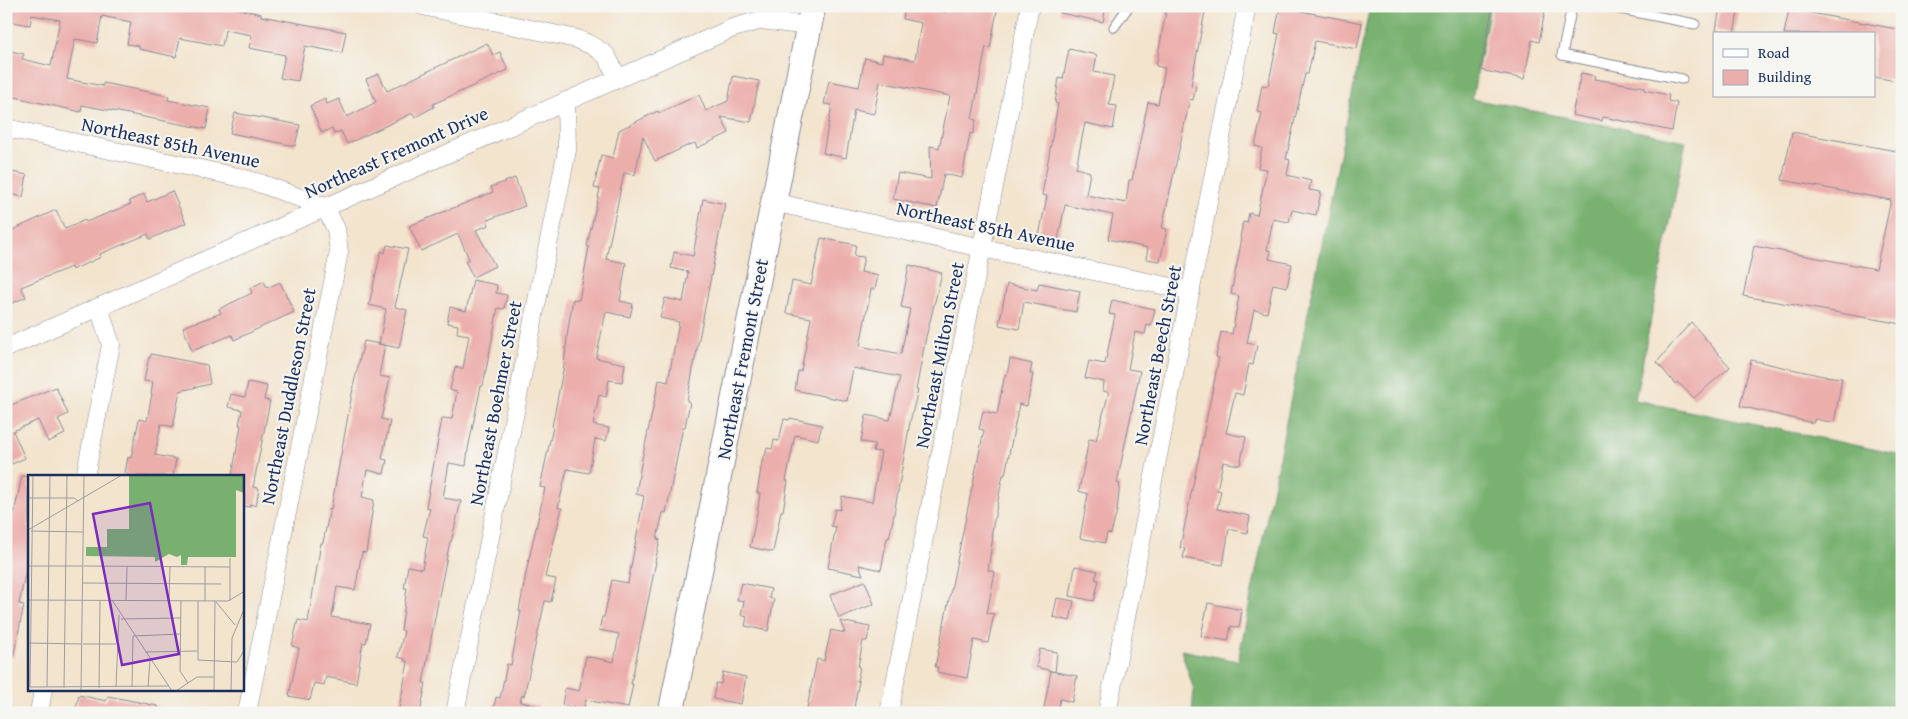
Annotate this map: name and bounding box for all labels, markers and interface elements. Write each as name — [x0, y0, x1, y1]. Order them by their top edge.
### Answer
legend — [1713, 32, 1876, 98]
text: Road — [1758, 42, 1789, 63]
text: Building — [1758, 66, 1812, 87]
street label: Northeast Fremont Drive — [300, 99, 493, 205]
street label: Northeast 85th Avenue — [79, 109, 263, 175]
street label: Northeast 85th Avenue — [894, 193, 1078, 259]
street label: Northeast Fremont Street — [709, 256, 775, 462]
street label: Northeast Milton Street — [907, 259, 971, 451]
street label: Northeast Beech Street — [1126, 262, 1188, 448]
street label: Northeast Duddleson Street — [253, 285, 323, 507]
street label: Northeast Boehmer Street — [461, 298, 529, 508]
inset map — [28, 475, 244, 692]

